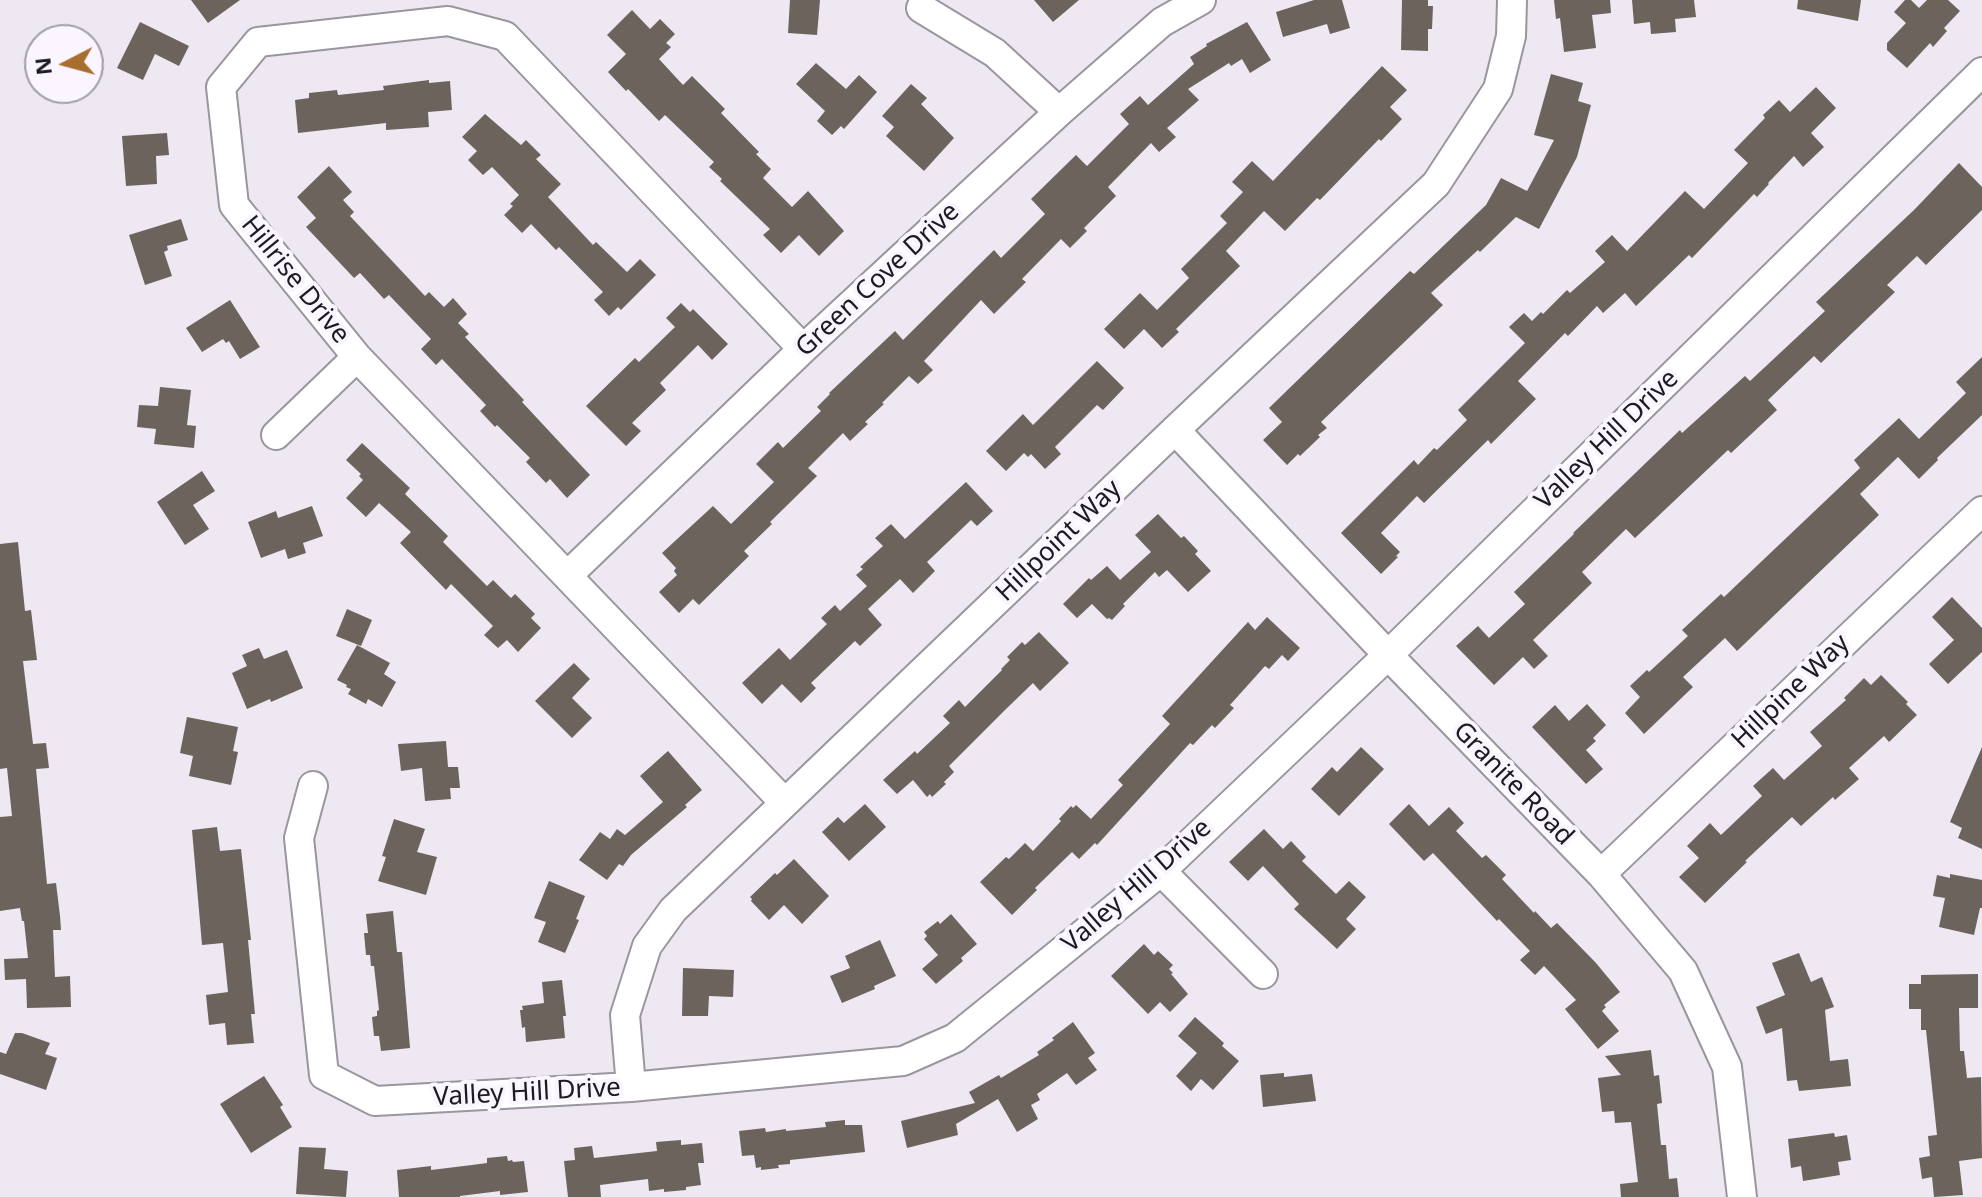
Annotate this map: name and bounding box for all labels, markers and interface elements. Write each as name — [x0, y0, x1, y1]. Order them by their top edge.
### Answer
north arrow — [24, 24, 104, 104]
text: N — [26, 56, 58, 77]
street label: Green Cove Drive — [790, 196, 966, 364]
street label: Hillrise Drive — [234, 210, 356, 350]
street label: Valley Hill Drive — [1529, 364, 1685, 516]
street label: Hillpoint Way — [990, 474, 1128, 608]
street label: Hillpine Way — [1726, 628, 1856, 756]
street label: Granite Road — [1446, 716, 1580, 852]
street label: Valley Hill Drive — [1056, 813, 1218, 959]
street label: Valley Hill Drive — [432, 1073, 622, 1113]

